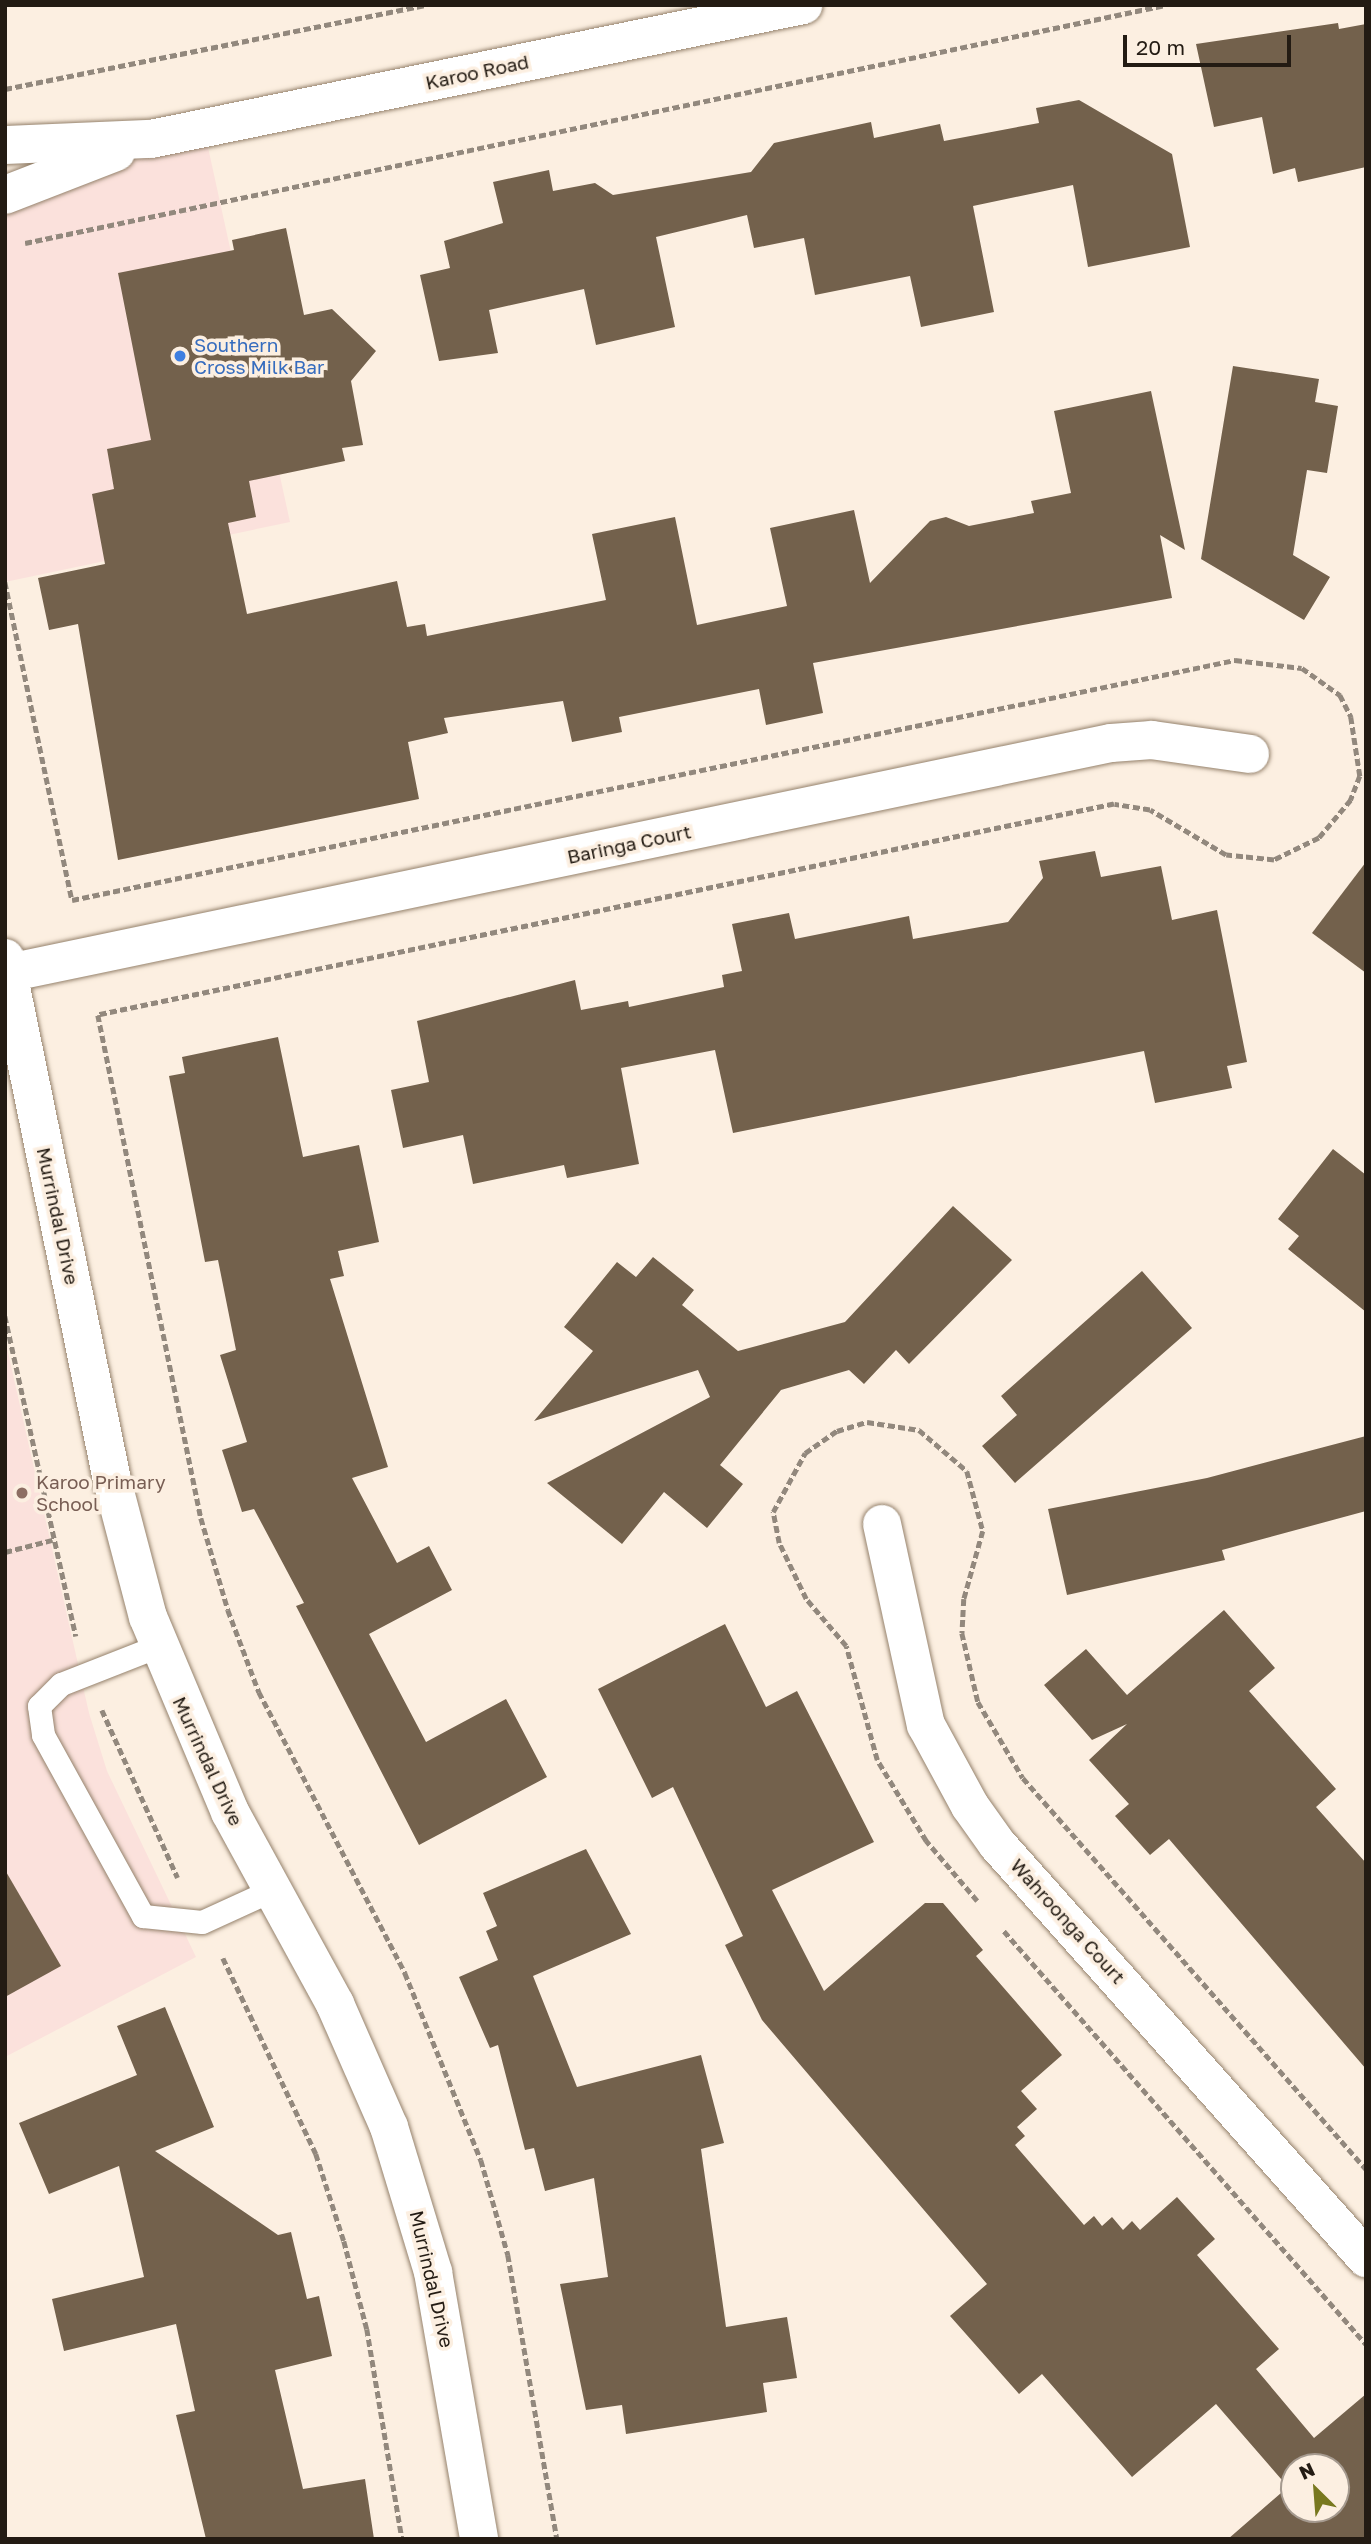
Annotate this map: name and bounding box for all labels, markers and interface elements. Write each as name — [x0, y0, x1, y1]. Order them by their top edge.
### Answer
scale bar — [1126, 21, 1294, 65]
text: 20 m — [1136, 34, 1185, 60]
street label: Karoo Road — [423, 50, 531, 94]
place label: Southern Cross Milk Bar — [194, 334, 324, 378]
marker: Southern Cross Milk Bar — [172, 348, 188, 364]
street label: Baringa Court — [565, 820, 693, 868]
street label: Murrindal Drive — [32, 1145, 84, 1287]
place label: Karoo Primary School — [36, 1471, 166, 1515]
marker: Karoo Primary School — [14, 1485, 30, 1501]
street label: Murrindal Drive — [168, 1693, 248, 1829]
street label: Wahroonga Court — [1006, 1854, 1130, 1988]
street label: Murrindal Drive — [405, 2208, 459, 2350]
north arrow — [1280, 2453, 1350, 2523]
text: N — [1295, 2457, 1318, 2484]

